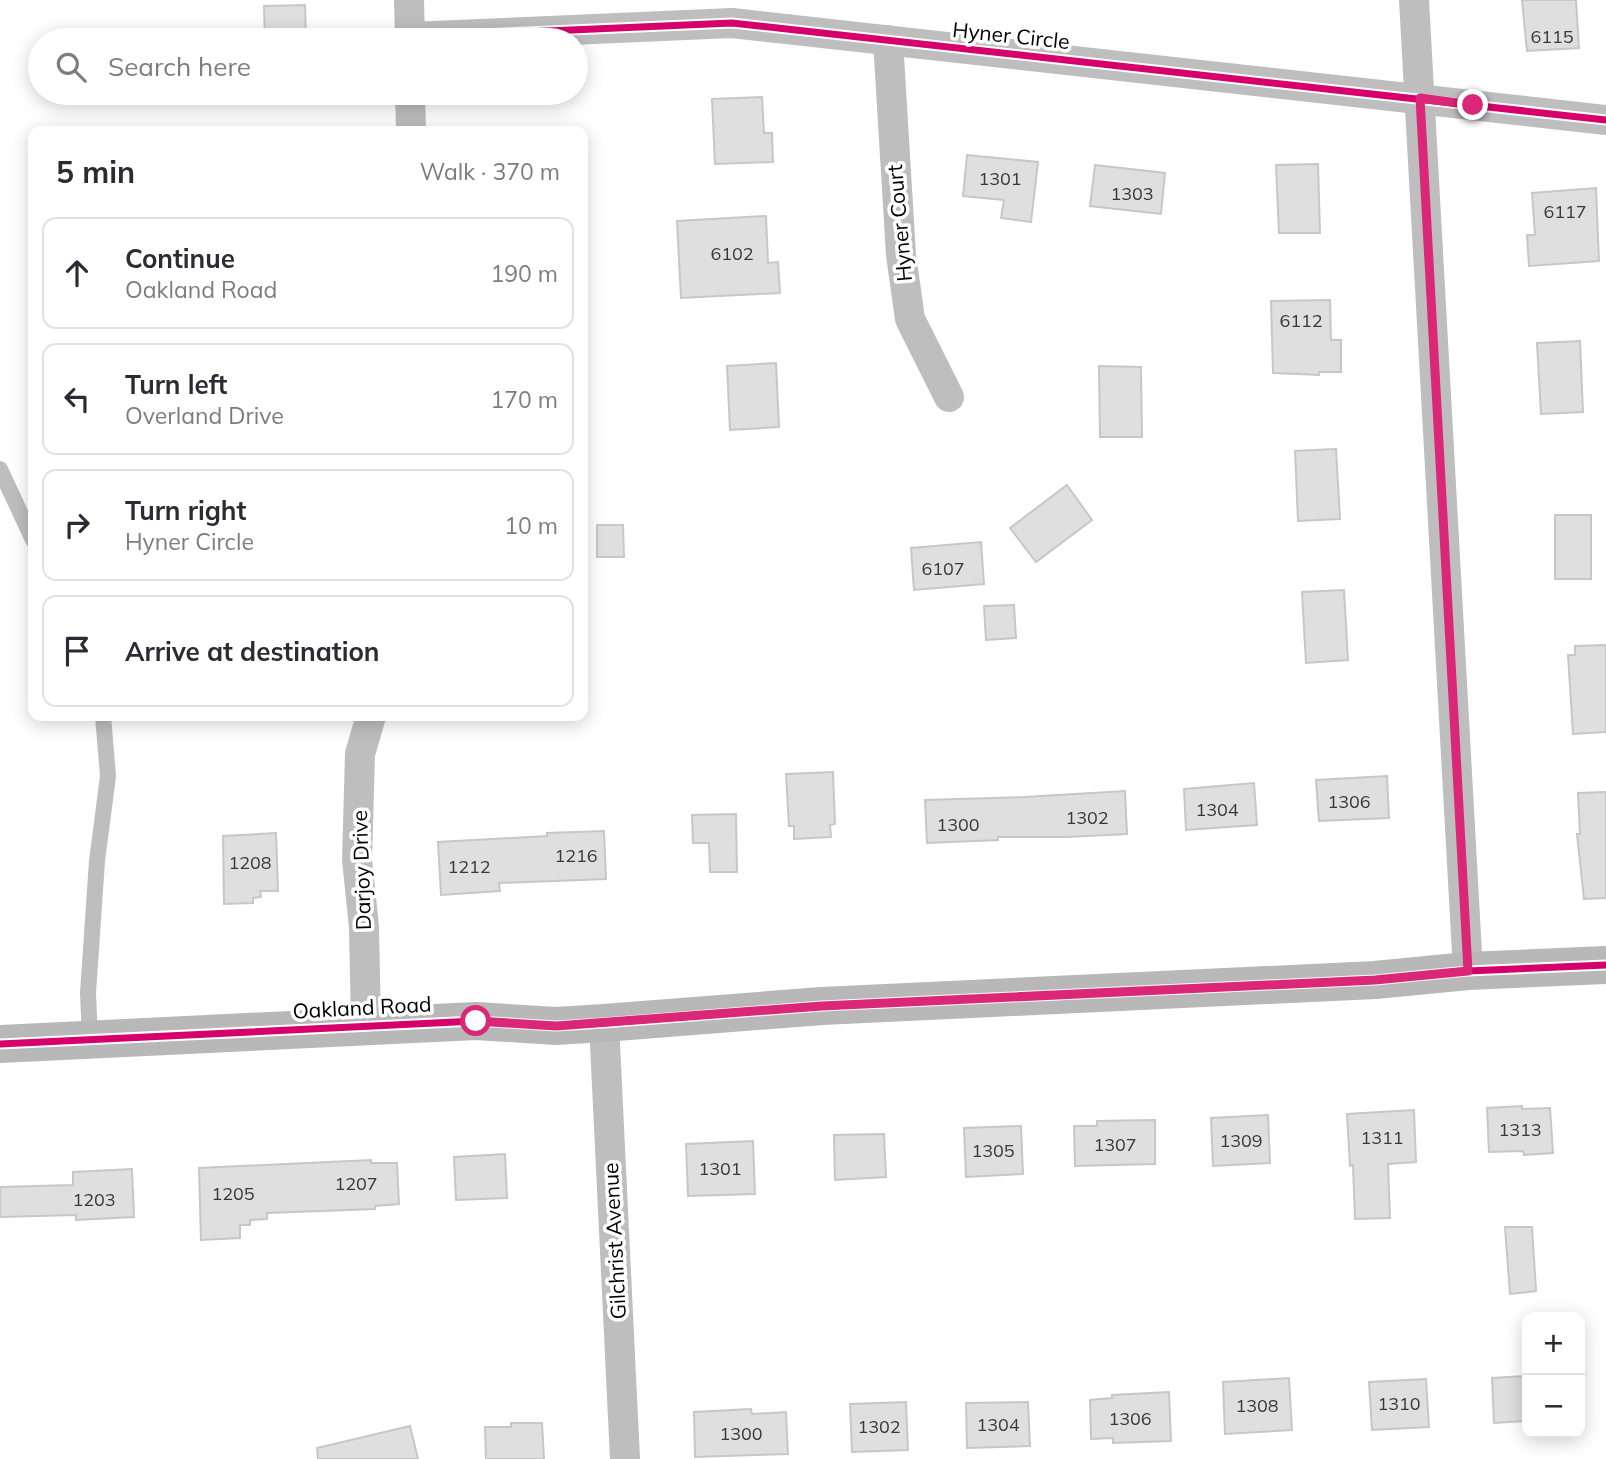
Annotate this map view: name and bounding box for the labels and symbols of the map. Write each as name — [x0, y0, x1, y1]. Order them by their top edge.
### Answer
street label: Hyner Circle — [951, 16, 1071, 54]
house number: 6115 — [1530, 25, 1574, 48]
route end — [1457, 89, 1488, 120]
street label: Hyner Court — [881, 164, 917, 283]
house number: 1301 — [978, 167, 1022, 190]
house number: 1303 — [1110, 182, 1154, 205]
house number: 6117 — [1543, 200, 1587, 223]
house number: 6102 — [710, 242, 754, 265]
house number: 6112 — [1279, 309, 1323, 332]
house number: 6107 — [921, 557, 965, 580]
house number: 1306 — [1327, 790, 1371, 813]
house number: 1304 — [1195, 798, 1239, 821]
house number: 1302 — [1065, 806, 1109, 829]
street label: Darjoy Drive — [346, 810, 376, 931]
house number: 1300 — [936, 813, 980, 836]
house number: 1216 — [554, 844, 598, 867]
house number: 1208 — [228, 851, 272, 874]
house number: 1212 — [447, 855, 491, 878]
street label: Oakland Road — [292, 990, 432, 1024]
route start — [460, 1005, 491, 1036]
house number: 1313 — [1498, 1118, 1542, 1141]
house number: 1311 — [1360, 1126, 1404, 1149]
house number: 1309 — [1219, 1129, 1263, 1152]
house number: 1307 — [1093, 1133, 1137, 1156]
house number: 1305 — [971, 1139, 1015, 1162]
house number: 1301 — [698, 1157, 742, 1180]
street label: Gilchrist Avenue — [597, 1162, 631, 1320]
house number: 1207 — [334, 1172, 378, 1195]
house number: 1205 — [211, 1182, 255, 1205]
house number: 1203 — [72, 1188, 116, 1211]
house number: 1310 — [1377, 1392, 1421, 1415]
house number: 1308 — [1235, 1394, 1279, 1417]
house number: 1306 — [1108, 1407, 1152, 1430]
house number: 1304 — [976, 1413, 1020, 1436]
house number: 1302 — [857, 1415, 901, 1438]
house number: 1300 — [719, 1422, 763, 1445]

